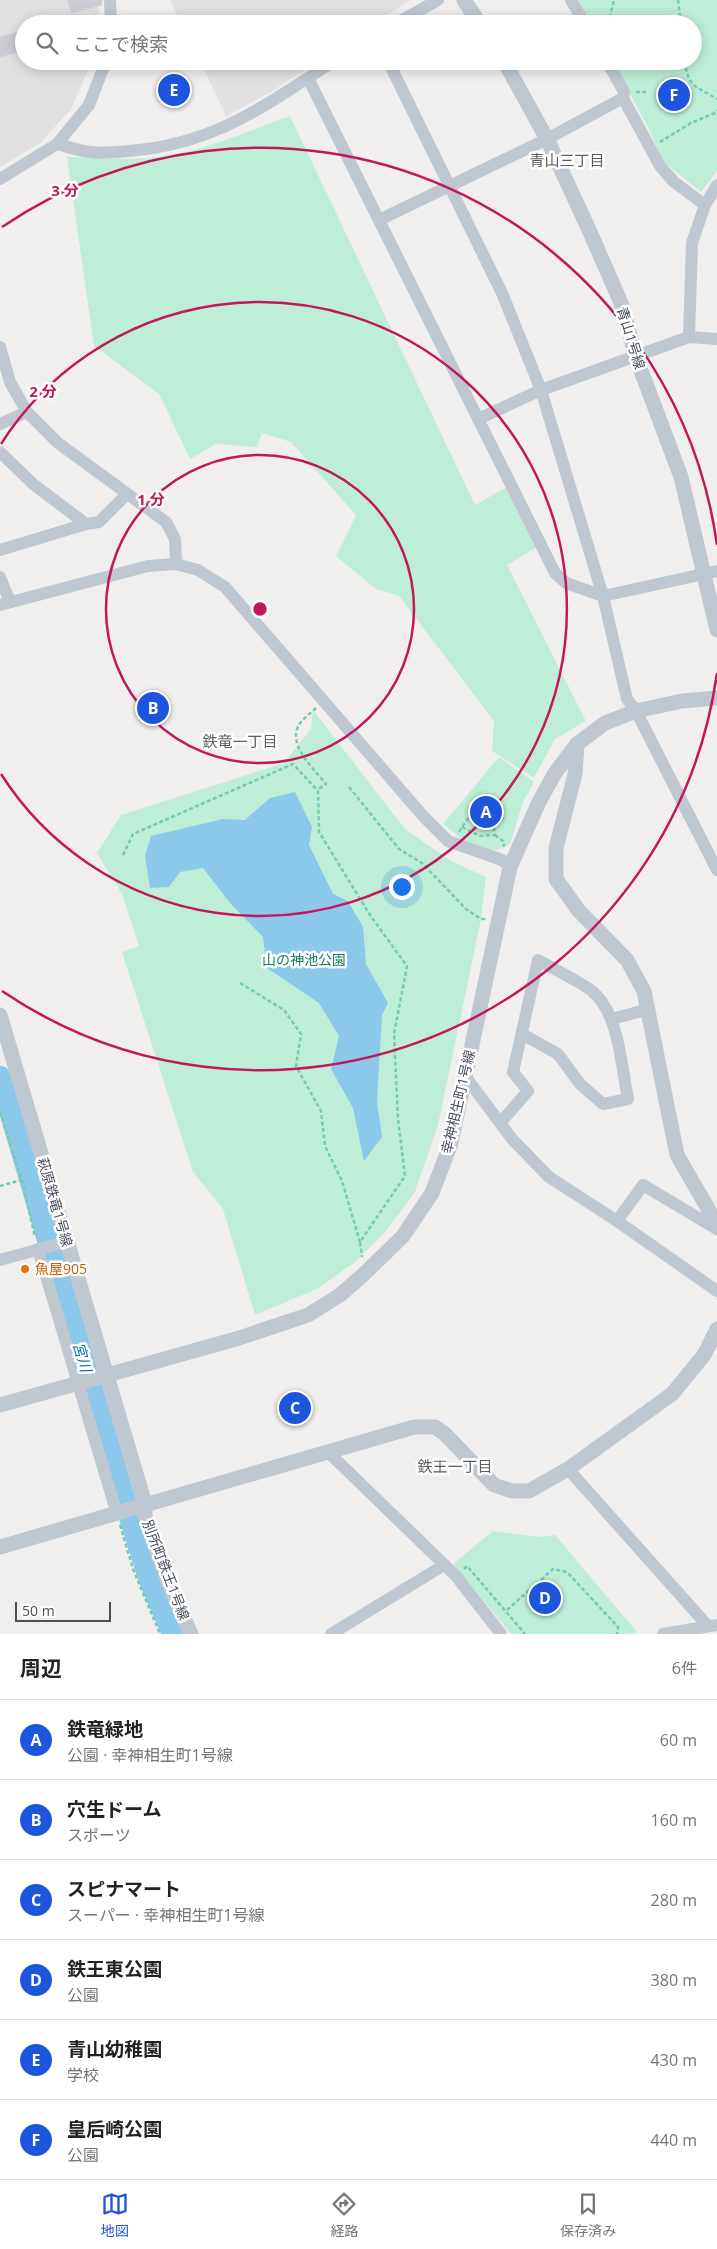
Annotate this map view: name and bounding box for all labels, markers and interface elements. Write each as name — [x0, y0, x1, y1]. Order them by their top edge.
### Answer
search box — [15, 15, 702, 70]
icon: search — [33, 29, 61, 57]
text: ここで検索 — [73, 31, 168, 57]
pin: E — [158, 71, 190, 109]
pin: F — [658, 76, 690, 114]
district label: 青山三丁目 — [529, 150, 605, 170]
text: 3 分 — [51, 180, 79, 200]
street label: 青山1号線 — [613, 304, 650, 371]
text: 2 分 — [29, 381, 57, 401]
text: 1 分 — [137, 489, 165, 509]
centre of rings — [251, 600, 269, 618]
pin: B — [137, 689, 169, 727]
district label: 鉄竜一丁目 — [202, 731, 278, 751]
pin: A — [470, 793, 502, 831]
your location — [389, 874, 415, 900]
park label: 山の神池公園 — [262, 950, 346, 969]
street label: 幸神相生町1号線 — [436, 1048, 479, 1156]
street label: 萩原鉄竜1号線 — [34, 1155, 77, 1249]
place label: 魚屋905 — [35, 1259, 87, 1278]
marker: 魚屋905 — [19, 1263, 31, 1275]
water label: 宮川 — [69, 1340, 97, 1376]
pin: C — [279, 1389, 311, 1427]
district label: 鉄王一丁目 — [417, 1456, 493, 1476]
street label: 別所町鉄王1号線 — [139, 1517, 194, 1623]
pin: D — [529, 1579, 561, 1617]
scale bar — [15, 1599, 111, 1622]
text: 50 m — [22, 1601, 55, 1620]
text: 周辺 — [20, 1654, 62, 1682]
text: 6件 — [672, 1657, 697, 1679]
text: 鉄竜緑地 — [67, 1716, 143, 1742]
text: A — [30, 1729, 42, 1751]
text: 60 m — [660, 1729, 697, 1751]
text: 公園 · 幸神相生町1号線 — [67, 1744, 233, 1766]
text: 穴生ドーム — [67, 1796, 161, 1822]
text: B — [31, 1809, 41, 1831]
text: 160 m — [651, 1809, 697, 1831]
text: スポーツ — [67, 1824, 131, 1846]
text: スピナマート — [67, 1876, 181, 1902]
text: C — [31, 1889, 41, 1911]
text: 280 m — [651, 1889, 697, 1911]
text: スーパー · 幸神相生町1号線 — [67, 1904, 265, 1926]
text: 鉄王東公園 — [67, 1956, 162, 1982]
text: D — [30, 1969, 42, 1991]
text: 380 m — [651, 1969, 697, 1991]
text: 公園 — [67, 1984, 99, 2006]
text: 青山幼稚園 — [67, 2036, 162, 2062]
text: E — [32, 2049, 40, 2071]
text: 430 m — [651, 2049, 697, 2071]
text: 学校 — [67, 2064, 99, 2086]
text: 皇后崎公園 — [67, 2116, 162, 2142]
text: F — [32, 2129, 40, 2151]
text: 440 m — [651, 2129, 697, 2151]
text: 公園 — [67, 2144, 99, 2166]
tab: 地図 — [101, 2190, 129, 2240]
tab: 経路 — [330, 2190, 358, 2240]
tab: 保存済み — [560, 2190, 616, 2240]

